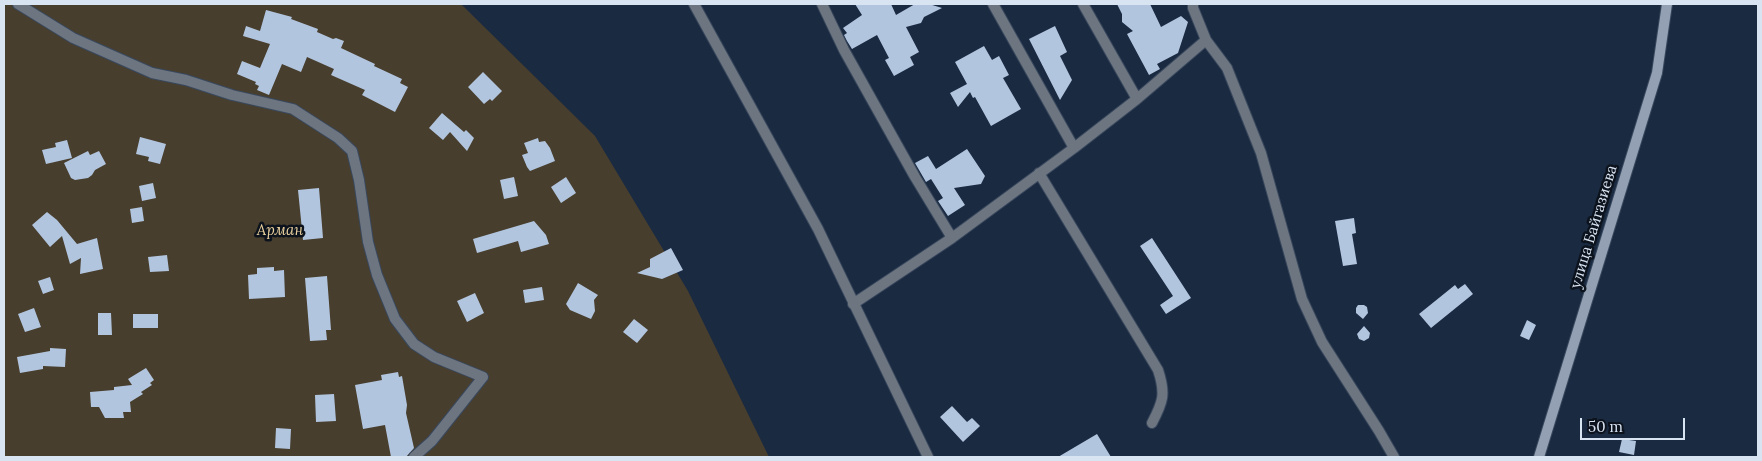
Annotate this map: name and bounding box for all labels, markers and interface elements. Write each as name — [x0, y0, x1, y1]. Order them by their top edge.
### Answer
street label: улица Байгазиева — [1567, 163, 1621, 291]
park label: Арман — [257, 222, 303, 240]
scale bar — [1582, 408, 1687, 440]
text: 50 m — [1588, 417, 1623, 436]

